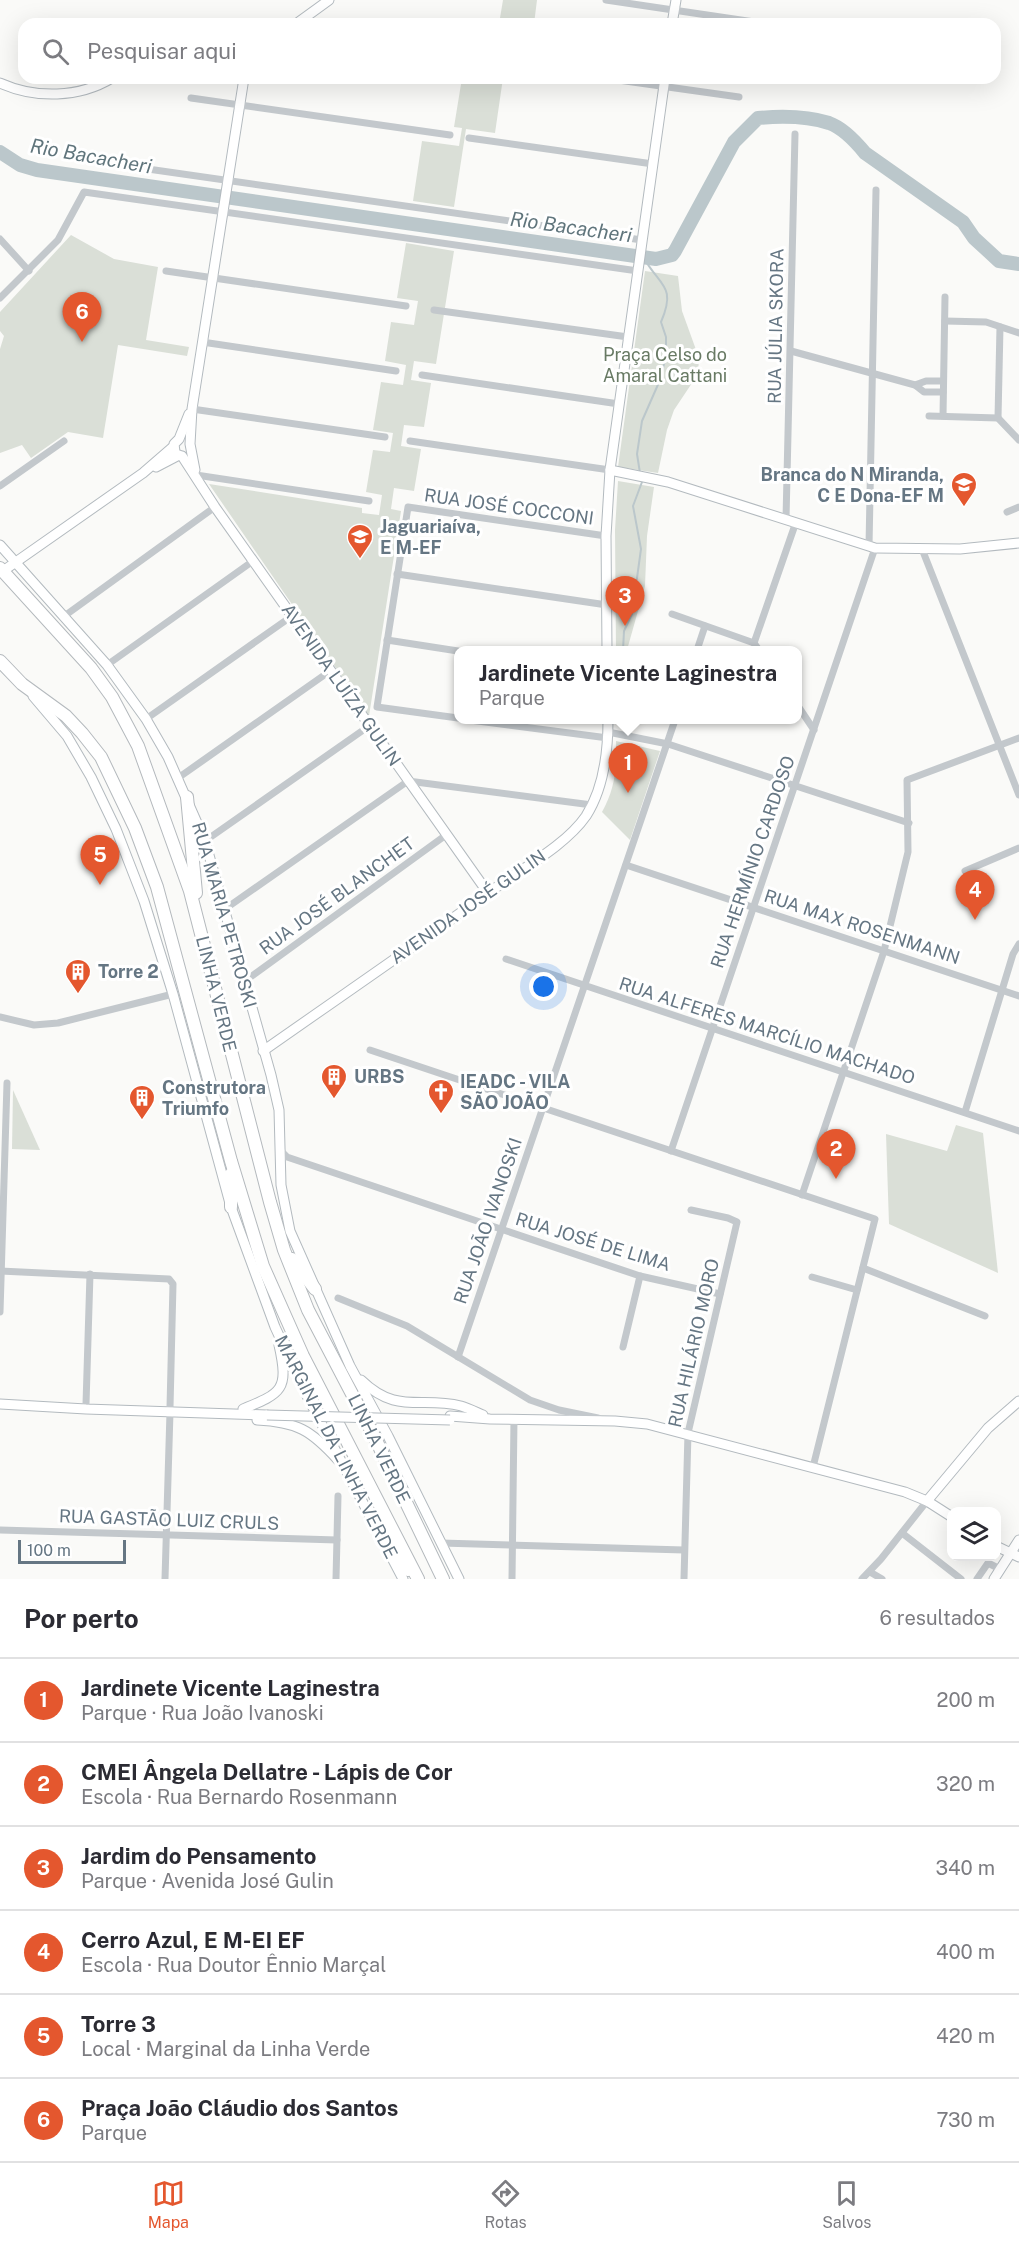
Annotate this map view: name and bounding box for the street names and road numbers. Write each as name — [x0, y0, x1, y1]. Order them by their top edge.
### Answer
street label: RUA JÚLIA SKORA — [763, 248, 787, 404]
street label: RUA JOSÉ COCCONI — [423, 483, 595, 529]
street label: AVENIDA LUÍZA GULIN — [277, 599, 406, 770]
street label: RUA HERMÍNIO CARDOSO — [705, 753, 799, 971]
street label: RUA MARIA PETROSKI — [188, 820, 261, 1010]
street label: RUA JOSÉ BLANCHET — [255, 831, 418, 959]
street label: AVENIDA JOSÉ GULIN — [386, 844, 549, 968]
street label: RUA MAX ROSENMANN — [762, 885, 963, 968]
street label: LINHA VERDE — [192, 934, 241, 1054]
street label: RUA ALFERES MARCÍLIO MACHADO — [616, 972, 918, 1088]
street label: RUA JOÃO IVANOSKI — [448, 1135, 526, 1307]
street label: RUA JOSÉ DE LIMA — [513, 1207, 674, 1275]
street label: RUA HILÁRIO MORO — [663, 1256, 723, 1429]
street label: MARGINAL DA LINHA VERDE — [270, 1331, 402, 1563]
street label: LINHA VERDE — [343, 1391, 415, 1507]
street label: RUA GASTÃO LUIZ CRULS — [59, 1504, 280, 1534]

